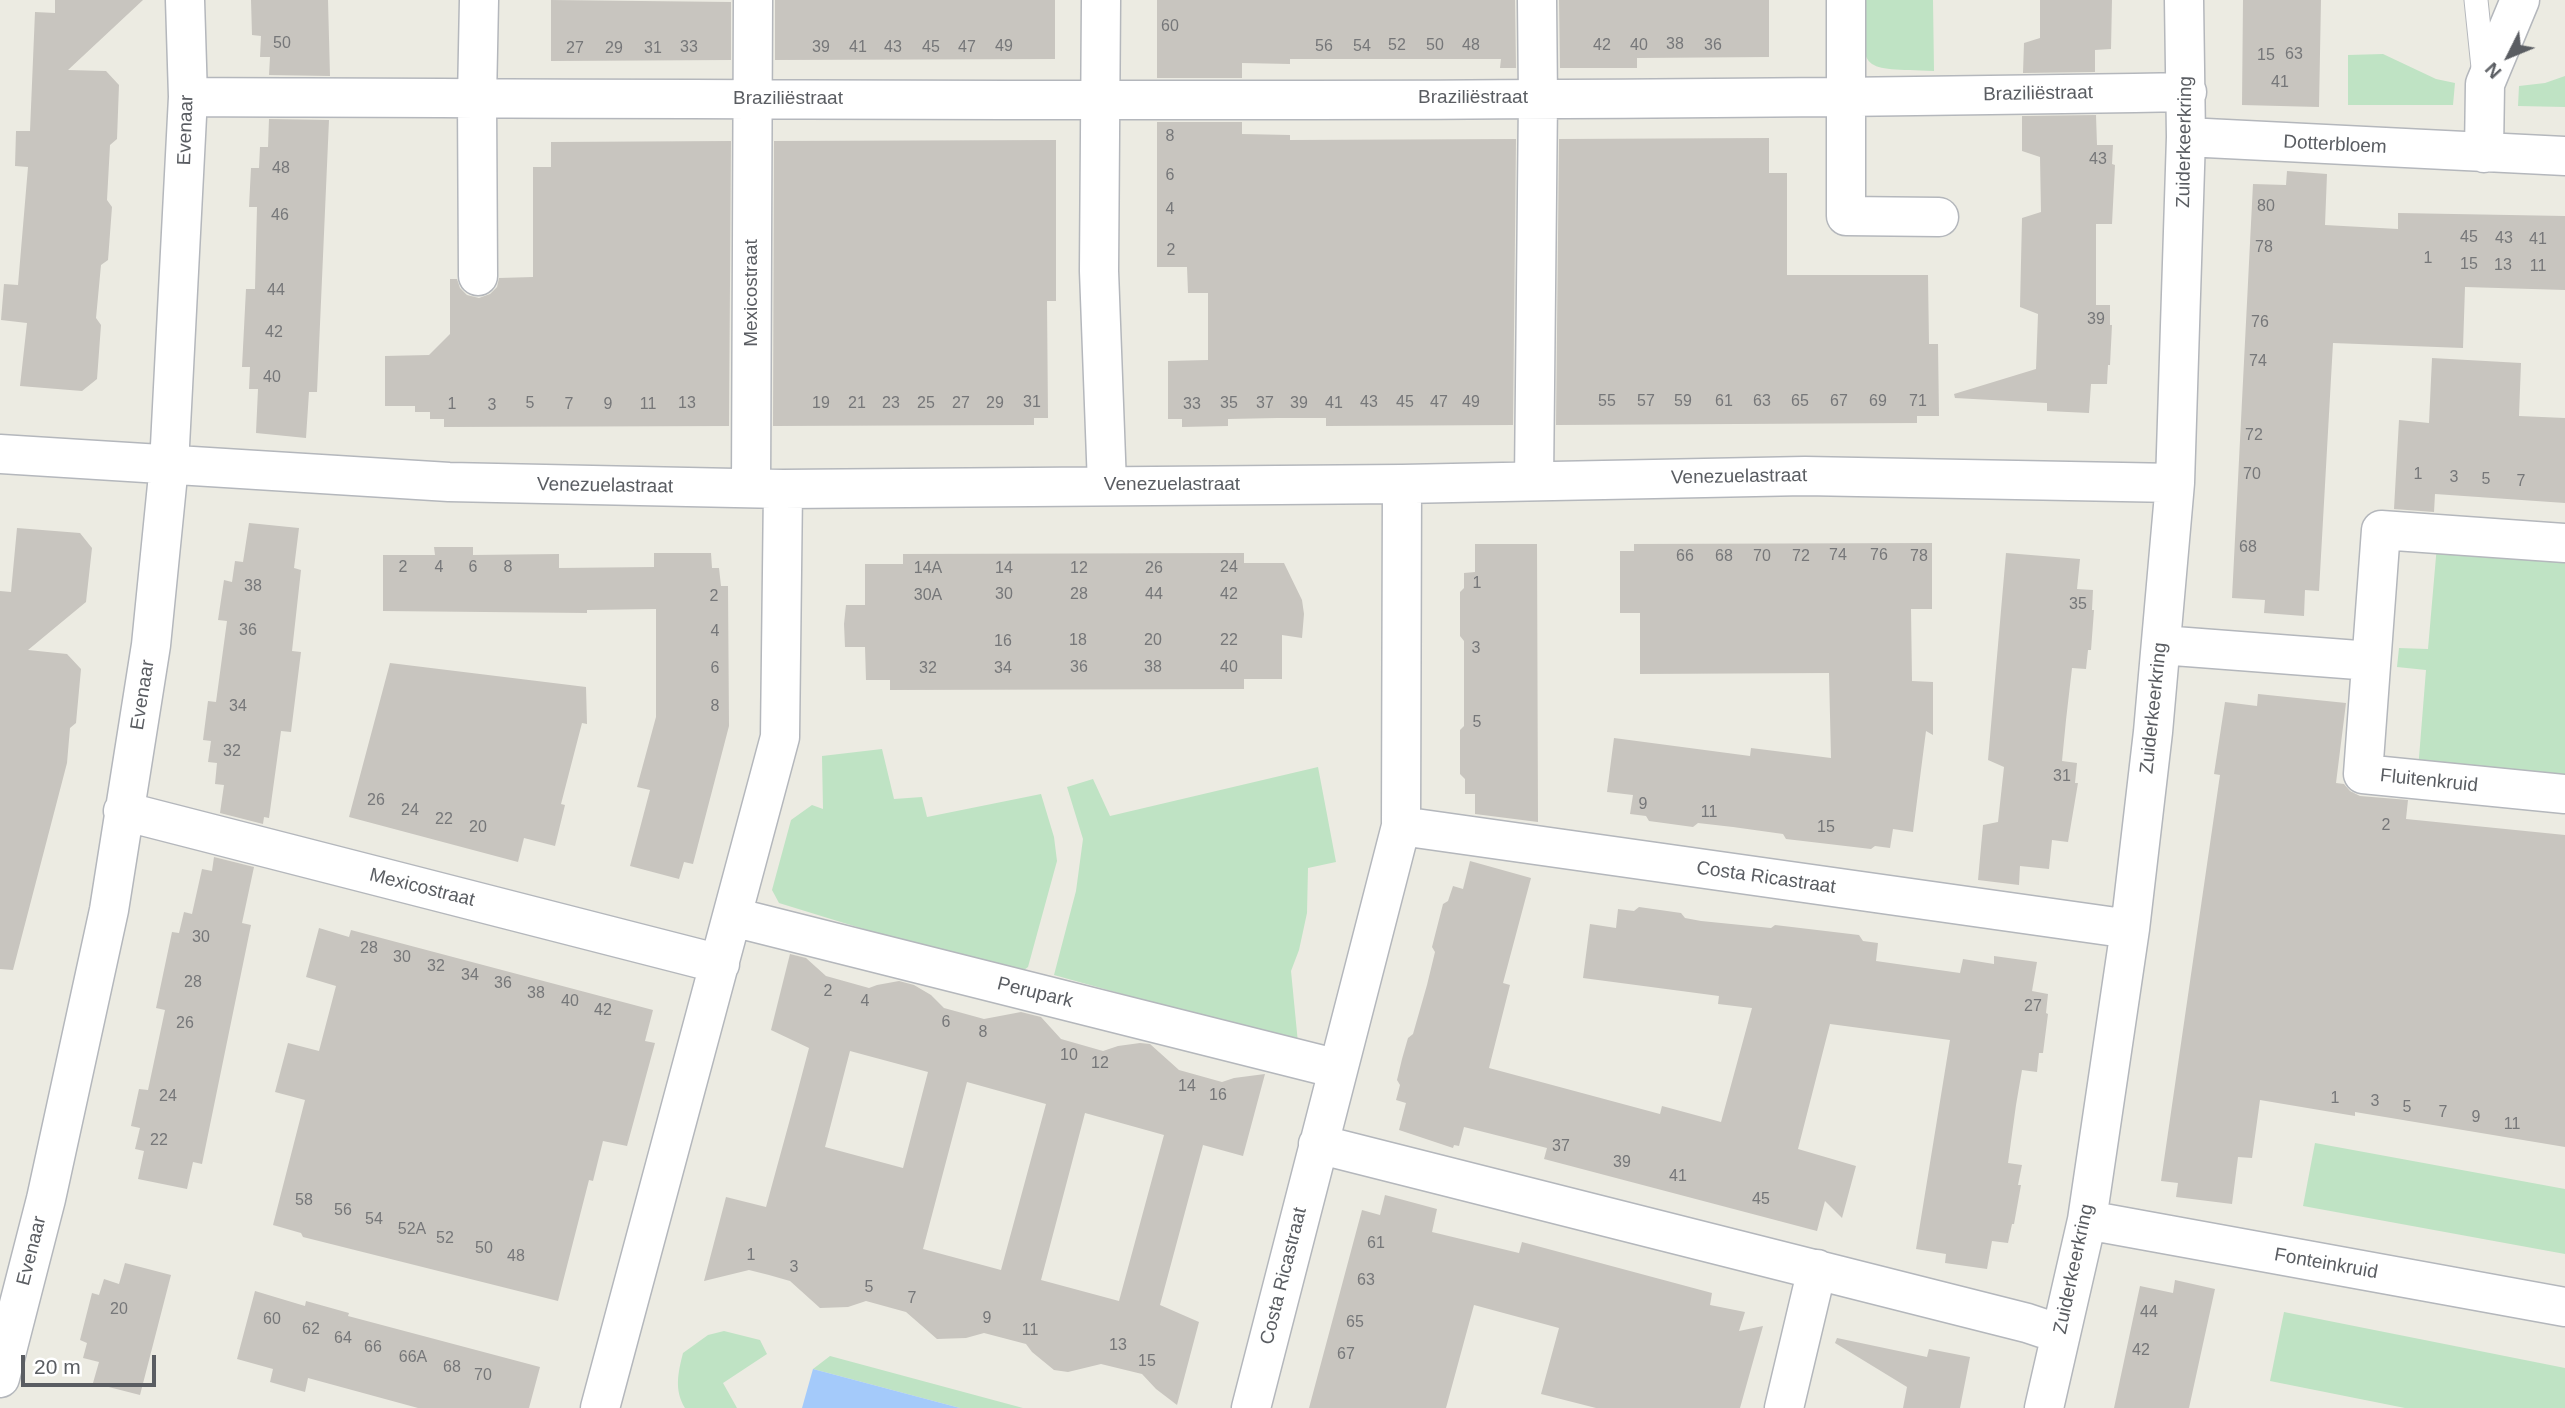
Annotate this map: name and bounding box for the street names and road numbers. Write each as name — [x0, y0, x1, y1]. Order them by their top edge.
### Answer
street label: Zuiderkeerkring — [2172, 76, 2198, 208]
street label: Braziliëstraat — [1983, 82, 2093, 106]
street label: Braziliëstraat — [1418, 87, 1528, 109]
street label: Braziliëstraat — [733, 88, 843, 110]
street label: Evenaar — [173, 94, 199, 166]
street label: Dotterbloem — [2283, 131, 2387, 159]
street label: Mexicostraat — [741, 239, 763, 347]
street label: Venezuelastraat — [1671, 464, 1807, 490]
street label: Venezuelastraat — [537, 473, 673, 499]
street label: Venezuelastraat — [1104, 474, 1240, 496]
street label: Zuiderkeerkring — [2136, 641, 2172, 775]
street label: Evenaar — [126, 658, 160, 732]
street label: Fluitenkruid — [2379, 765, 2479, 797]
street label: Costa Ricastraat — [1695, 857, 1837, 899]
street label: Mexicostraat — [367, 864, 477, 912]
street label: Perupark — [995, 973, 1075, 1013]
street label: Zuiderkeerkring — [2049, 1202, 2099, 1336]
street label: Costa Ricastraat — [1256, 1205, 1312, 1347]
street label: Evenaar — [12, 1214, 52, 1288]
street label: Fonteinkruid — [2273, 1244, 2379, 1284]

